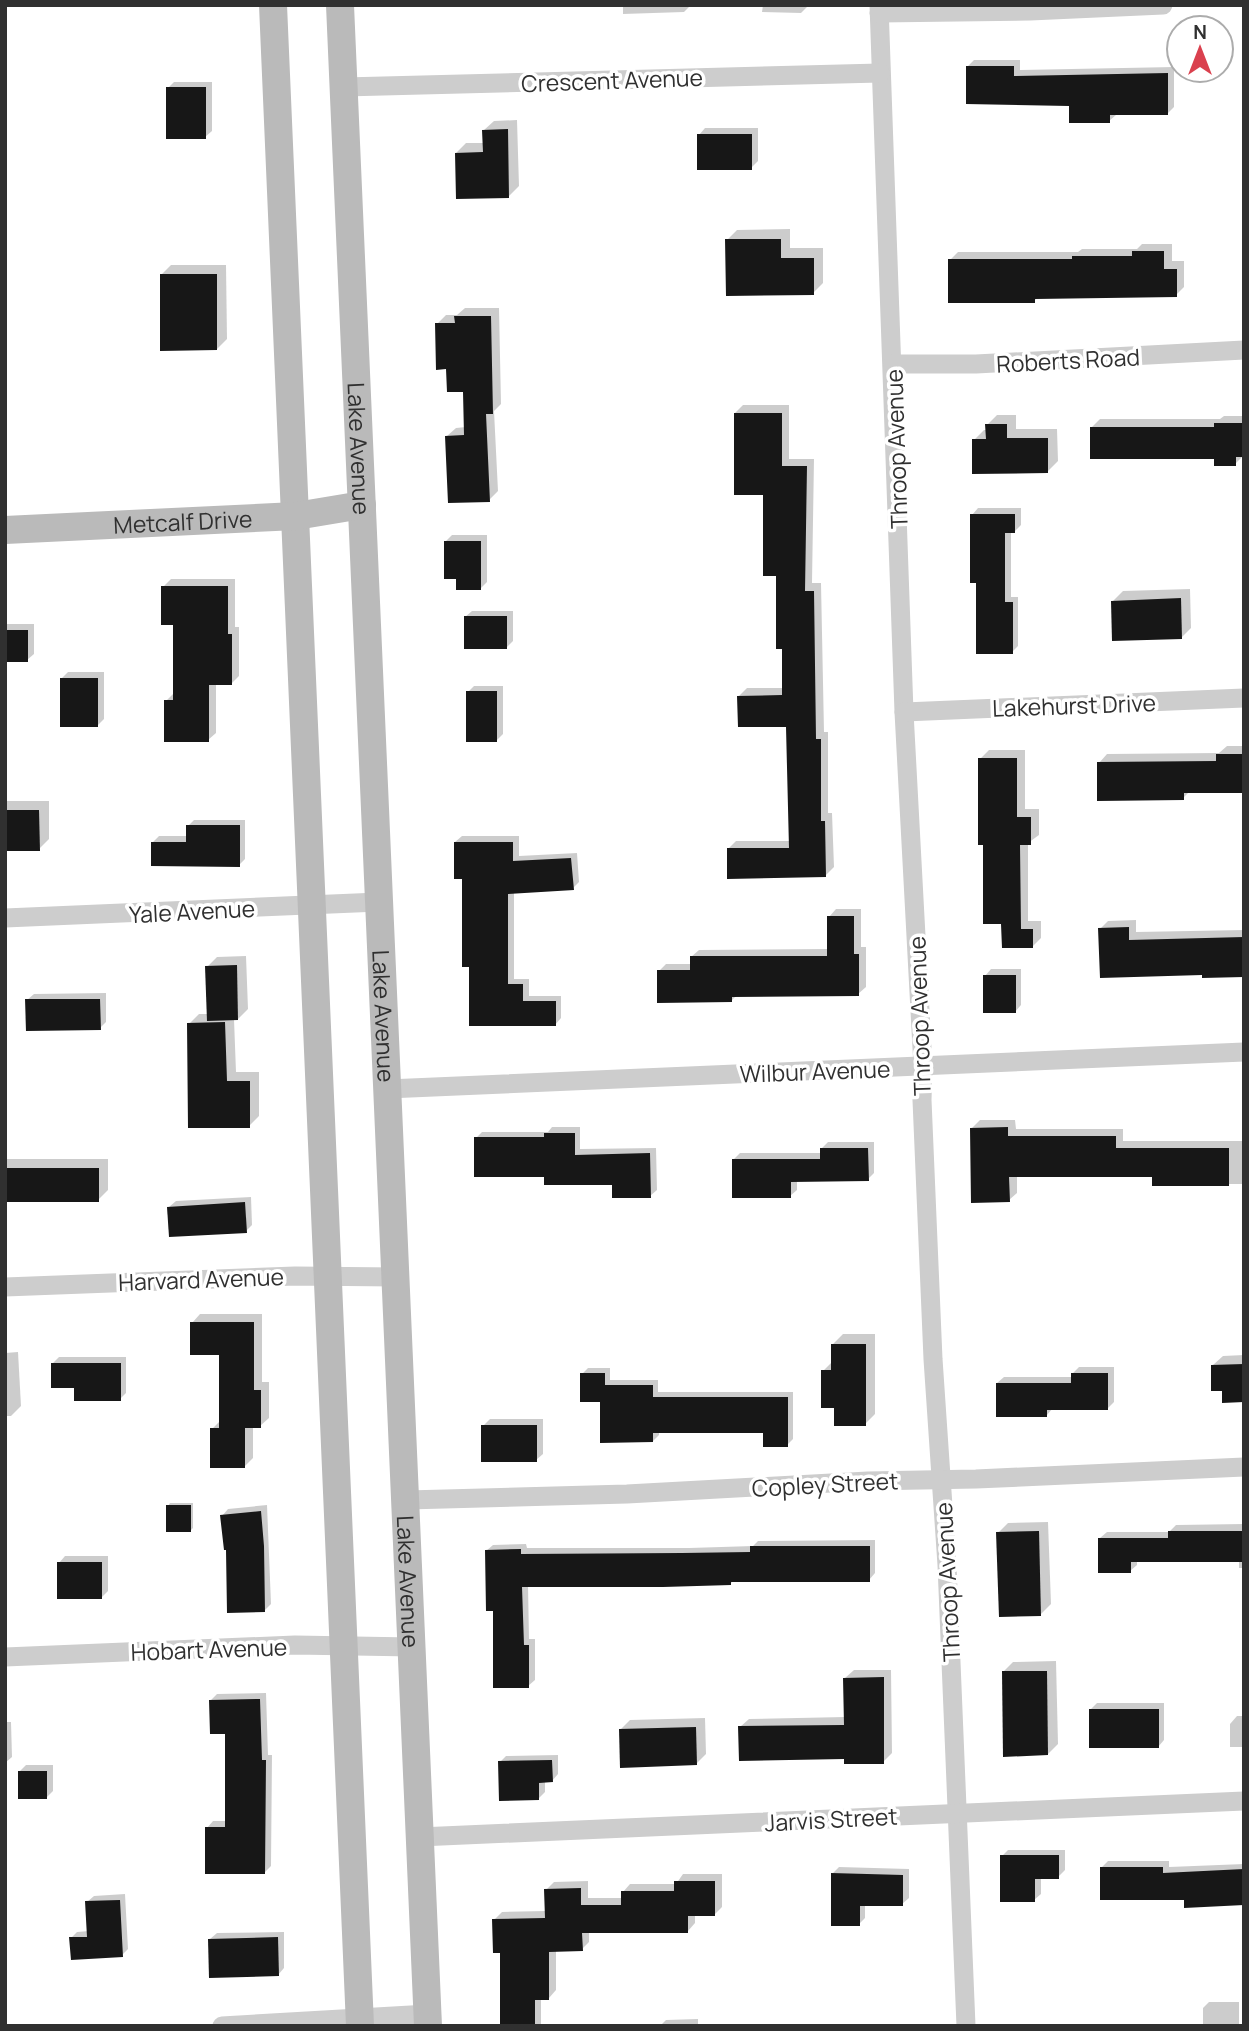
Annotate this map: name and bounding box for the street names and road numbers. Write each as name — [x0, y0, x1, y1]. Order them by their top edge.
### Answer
street label: Crescent Avenue — [521, 61, 703, 99]
street label: Roberts Road — [995, 340, 1141, 380]
street label: Throop Avenue — [877, 369, 915, 529]
street label: Lake Avenue — [340, 382, 378, 516]
street label: Metcalf Drive — [113, 502, 253, 541]
street label: Lakehurst Drive — [992, 686, 1156, 724]
street label: Yale Avenue — [128, 892, 256, 930]
street label: Throop Avenue — [900, 936, 938, 1096]
street label: Lake Avenue — [365, 949, 403, 1083]
street label: Wilbur Avenue — [739, 1052, 891, 1090]
street label: Harvard Avenue — [118, 1260, 284, 1298]
street label: Copley Street — [751, 1464, 899, 1504]
street label: Throop Avenue — [927, 1501, 967, 1663]
street label: Lake Avenue — [390, 1515, 428, 1648]
street label: Hobart Avenue — [130, 1630, 288, 1668]
street label: Jarvis Street — [764, 1800, 898, 1838]

